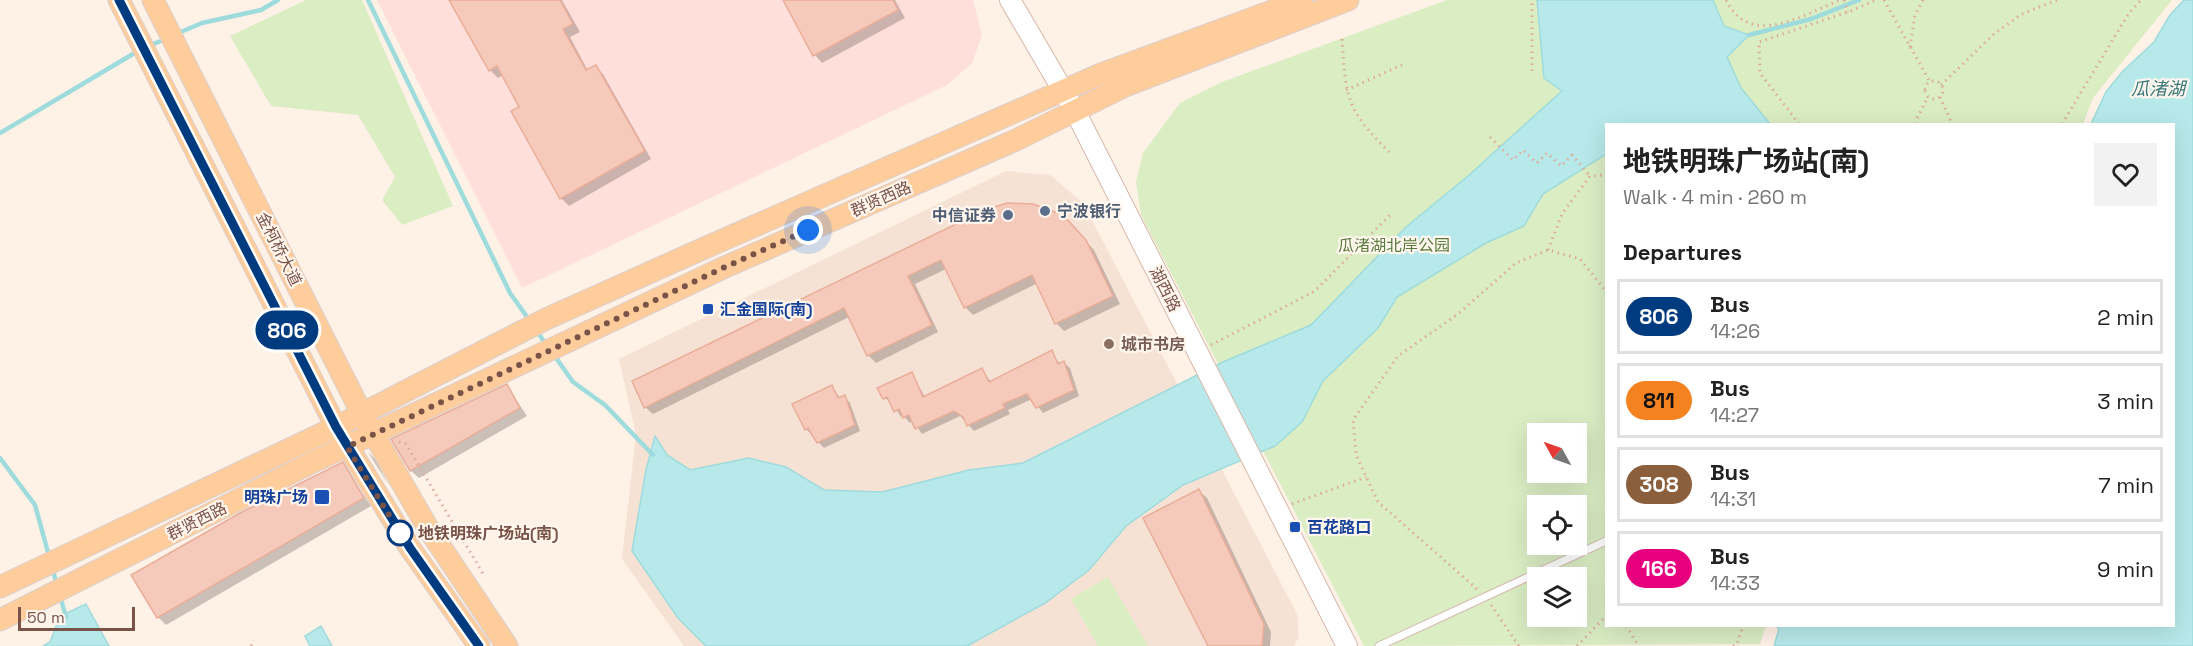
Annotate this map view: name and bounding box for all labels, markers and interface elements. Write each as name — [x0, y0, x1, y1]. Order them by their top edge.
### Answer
water label: 瓜渚湖 — [2131, 77, 2188, 100]
text: 地铁明珠广场站(南) — [1623, 143, 1869, 179]
button: heart — [2094, 143, 2157, 206]
street label: 群贤西路 — [847, 176, 915, 222]
text: Walk · 4 min · 260 m — [1623, 184, 1807, 210]
place label: 宁波银行 — [1057, 201, 1121, 222]
marker: 宁波银行 — [1038, 204, 1052, 218]
place label: 中信证券 — [932, 205, 996, 226]
marker: 中信证券 — [1001, 208, 1015, 222]
street label: 金柯桥大道 — [251, 209, 307, 289]
your location — [793, 215, 823, 245]
park label: 瓜渚湖北岸公园 — [1338, 235, 1450, 256]
text: Departures — [1623, 238, 1742, 266]
street label: 湖西路 — [1145, 263, 1185, 315]
text: Bus — [1710, 290, 1750, 318]
place label: 汇金国际(南) — [720, 299, 813, 320]
marker: 汇金国际(南) — [701, 302, 715, 316]
text: 806 — [1639, 303, 1679, 330]
text: 2 min — [2097, 303, 2154, 331]
line badge: 806 — [252, 310, 322, 350]
text: 806 — [267, 317, 307, 344]
text: 14:26 — [1710, 318, 1760, 344]
place label: 城市书房 — [1121, 334, 1185, 355]
marker: 城市书房 — [1102, 337, 1116, 351]
text: Bus — [1710, 374, 1750, 402]
text: 811 — [1643, 387, 1675, 414]
text: 3 min — [2097, 387, 2154, 415]
text: 14:27 — [1710, 402, 1759, 428]
north arrow — [1527, 423, 1587, 483]
map controls — [1527, 423, 1587, 627]
text: Bus — [1710, 458, 1750, 486]
text: 308 — [1640, 471, 1678, 498]
text: 7 min — [2098, 471, 2154, 499]
text: 14:31 — [1710, 486, 1756, 512]
place label: 明珠广场 — [244, 487, 308, 508]
marker: 明珠广场 — [313, 488, 331, 506]
button: locate — [1527, 495, 1587, 555]
street label: 群贤西路 — [164, 497, 230, 545]
place label: 百花路口 — [1307, 517, 1371, 538]
marker: 地铁明珠广场站(南) — [387, 520, 413, 546]
marker: 百花路口 — [1288, 520, 1302, 534]
place label: 地铁明珠广场站(南) — [418, 523, 559, 544]
text: Bus — [1710, 542, 1750, 570]
text: 166 — [1641, 555, 1677, 582]
text: 9 min — [2097, 555, 2154, 583]
button: layers — [1527, 567, 1587, 627]
text: 14:33 — [1710, 570, 1760, 596]
scale bar — [18, 604, 135, 632]
text: 50 m — [27, 607, 65, 628]

